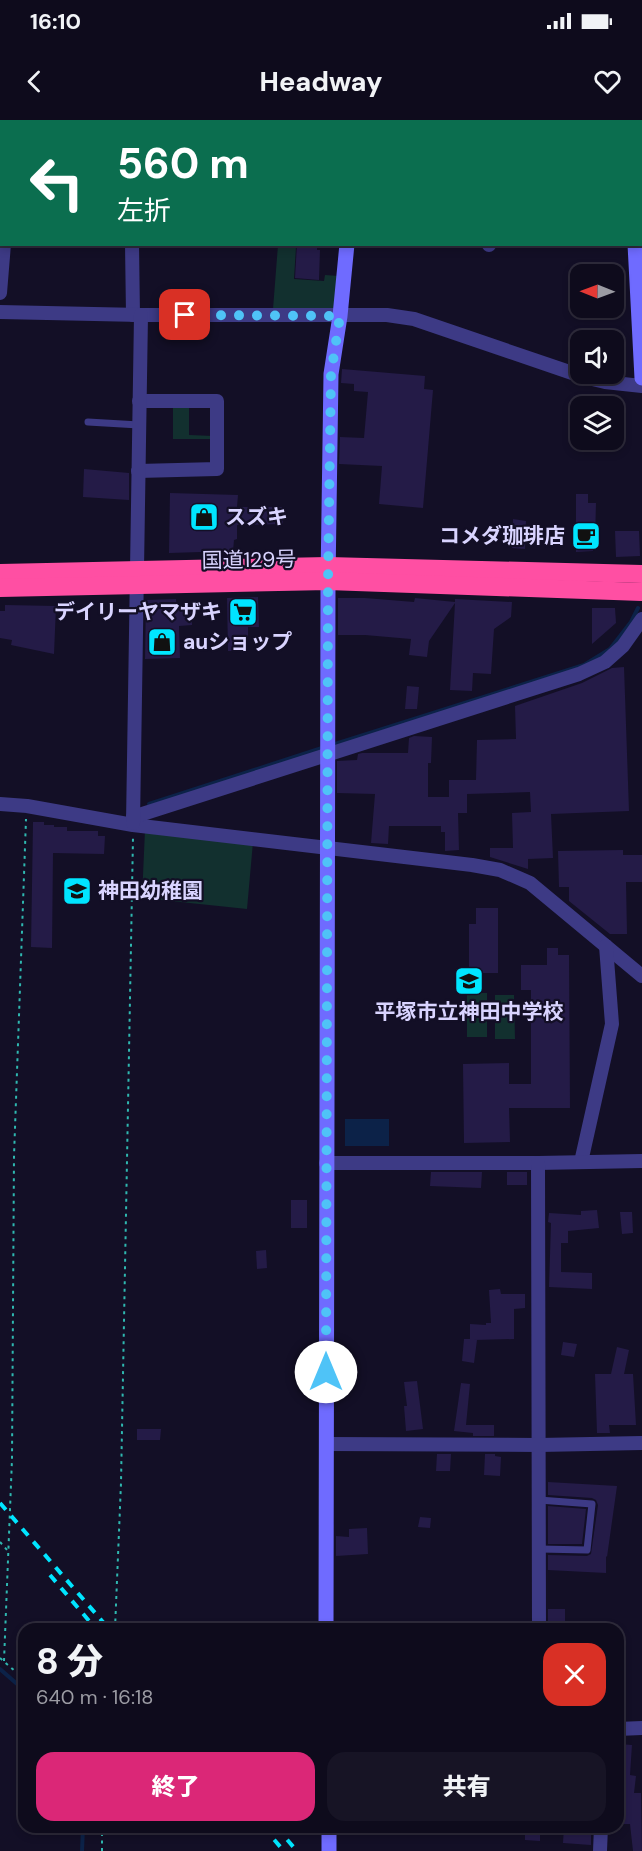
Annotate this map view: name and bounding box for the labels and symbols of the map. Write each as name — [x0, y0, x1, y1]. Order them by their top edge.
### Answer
north arrow — [570, 264, 624, 318]
pin — [159, 289, 210, 340]
shop icon: スズキ — [188, 501, 220, 533]
place label: スズキ — [225, 503, 288, 531]
cafe icon: コメダ珈琲店 — [570, 520, 602, 552]
place label: コメダ珈琲店 — [439, 522, 565, 550]
street label: 国道129号 — [201, 545, 297, 575]
supermarket icon: デイリーヤマザキ — [227, 596, 259, 628]
place label: デイリーヤマザキ — [54, 598, 222, 626]
shop icon: auショップ — [146, 626, 178, 658]
place label: auショップ — [183, 628, 292, 656]
school or university icon: 神田幼稚園 — [61, 875, 93, 907]
place label: 神田幼稚園 — [98, 877, 203, 905]
school or university icon: 平塚市立神田中学校 — [453, 965, 485, 997]
place label: 平塚市立神田中学校 — [375, 998, 564, 1026]
position arrow — [294, 1340, 358, 1404]

